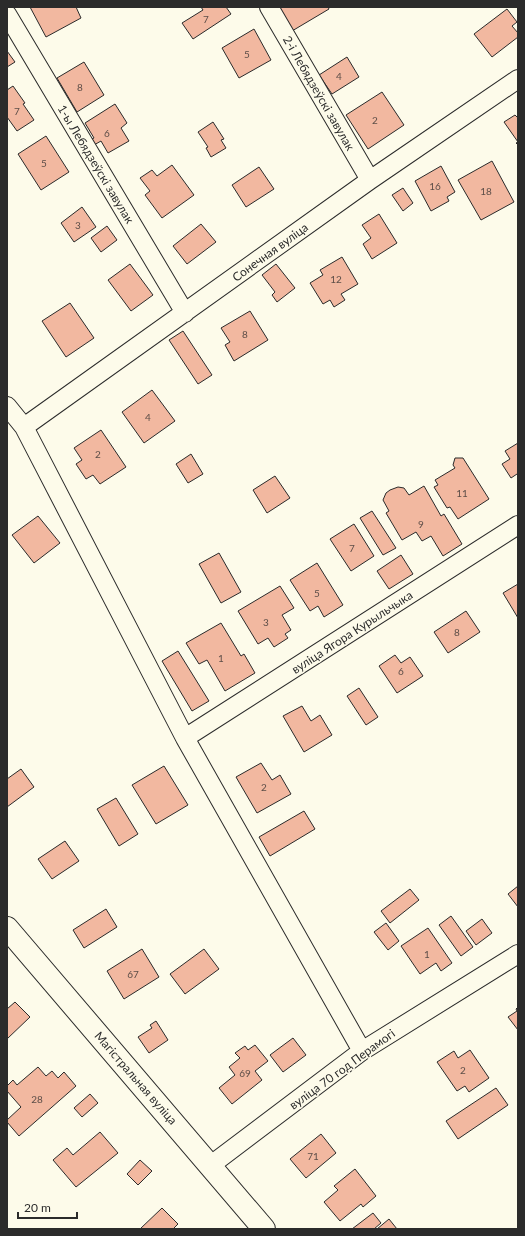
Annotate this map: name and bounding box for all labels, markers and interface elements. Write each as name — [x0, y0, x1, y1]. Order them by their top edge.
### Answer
house number: 7 — [203, 13, 209, 25]
street label: 2-і Лебядзеўскі завулак — [280, 33, 358, 154]
house number: 5 — [244, 48, 250, 60]
house number: 4 — [336, 70, 342, 82]
house number: 8 — [77, 81, 83, 93]
street label: 1-ы Лебядзеўскі завулак — [55, 102, 138, 227]
house number: 7 — [14, 105, 20, 117]
house number: 2 — [372, 114, 378, 126]
house number: 6 — [104, 127, 110, 139]
house number: 5 — [41, 157, 47, 169]
house number: 16 — [429, 180, 441, 192]
house number: 18 — [480, 185, 492, 197]
house number: 3 — [75, 219, 81, 231]
street label: Сонечная вуліца — [229, 219, 311, 285]
house number: 12 — [330, 273, 342, 285]
house number: 8 — [242, 328, 248, 340]
house number: 4 — [145, 411, 151, 423]
house number: 2 — [95, 448, 101, 460]
house number: 11 — [456, 487, 468, 499]
house number: 9 — [418, 518, 424, 530]
house number: 7 — [349, 542, 355, 554]
street label: вуліца Ягора Курыльчыка — [289, 587, 415, 677]
house number: 5 — [314, 587, 320, 599]
house number: 3 — [263, 616, 269, 628]
house number: 8 — [454, 626, 460, 638]
house number: 1 — [218, 652, 224, 664]
house number: 6 — [398, 665, 404, 677]
house number: 2 — [261, 781, 267, 793]
house number: 1 — [424, 948, 430, 960]
house number: 67 — [127, 968, 139, 980]
street label: вуліца 70 год Перамогі — [286, 1026, 398, 1112]
street label: Магістральная вуліца — [92, 1028, 180, 1128]
house number: 2 — [460, 1064, 466, 1076]
house number: 69 — [239, 1067, 251, 1079]
house number: 28 — [31, 1093, 43, 1105]
house number: 71 — [307, 1150, 319, 1162]
scale bar — [18, 1194, 77, 1220]
text: 20 m — [24, 1200, 51, 1215]

